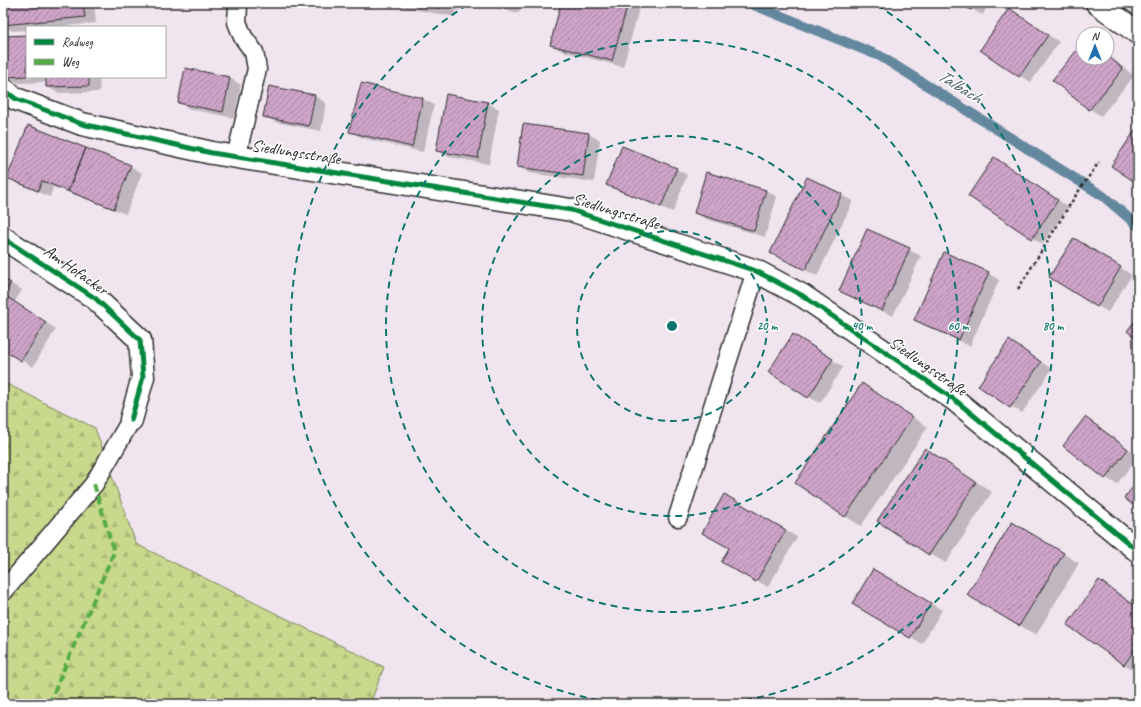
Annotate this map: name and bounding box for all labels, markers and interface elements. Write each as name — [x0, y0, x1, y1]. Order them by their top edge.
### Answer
legend — [26, 26, 166, 78]
north arrow — [1075, 26, 1115, 66]
text: N — [1092, 29, 1101, 43]
text: Radweg — [62, 34, 93, 50]
text: Weg — [62, 54, 80, 70]
water label: Talbach — [934, 64, 987, 109]
street label: Siedlungsstraße — [250, 135, 343, 170]
street label: Siedlungsstraße — [570, 188, 663, 235]
street label: Am Hofacker — [40, 240, 114, 301]
text: 20 m — [757, 318, 778, 334]
text: 40 m — [852, 318, 873, 334]
text: 60 m — [948, 318, 970, 334]
text: 80 m — [1043, 318, 1064, 334]
centre of rings — [665, 319, 679, 333]
street label: Siedlungsstraße — [885, 332, 972, 401]

